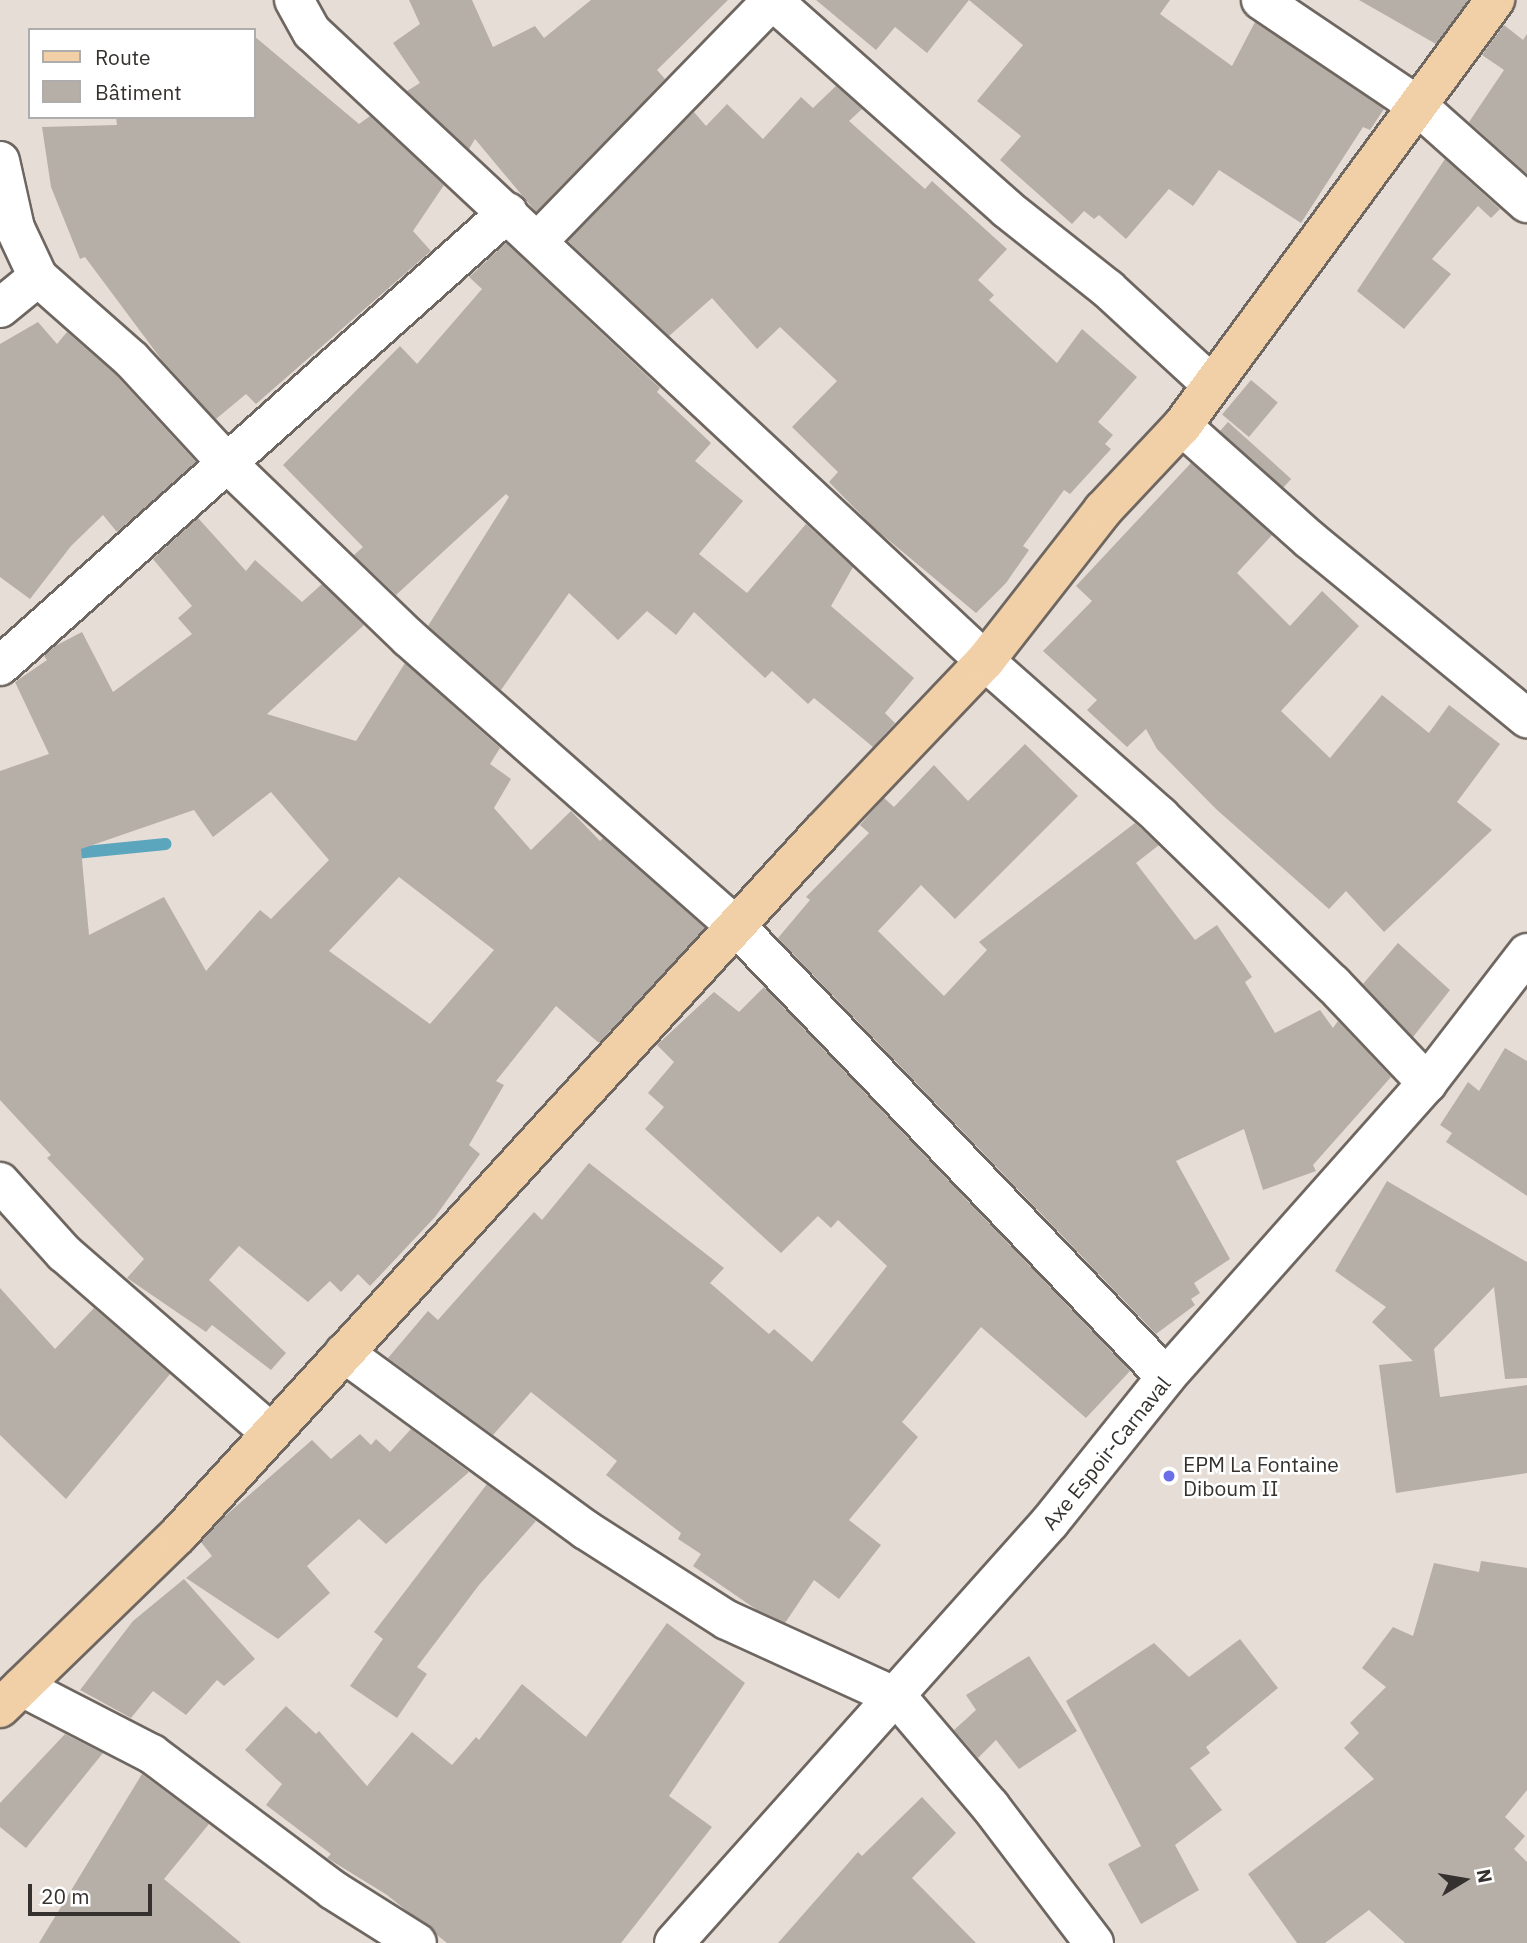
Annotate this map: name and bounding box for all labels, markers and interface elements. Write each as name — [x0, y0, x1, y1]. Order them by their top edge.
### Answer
legend — [28, 28, 256, 119]
text: Route — [95, 43, 151, 71]
text: Bâtiment — [95, 78, 182, 106]
street label: Axe Espoir-Carnaval — [1036, 1371, 1176, 1535]
place label: EPM La Fontaine Diboum II — [1183, 1451, 1339, 1501]
marker: EPM La Fontaine Diboum II — [1161, 1468, 1177, 1484]
north arrow — [1429, 1845, 1499, 1915]
text: N — [1472, 1867, 1498, 1885]
scale bar — [32, 1870, 156, 1914]
text: 20 m — [41, 1882, 90, 1910]

